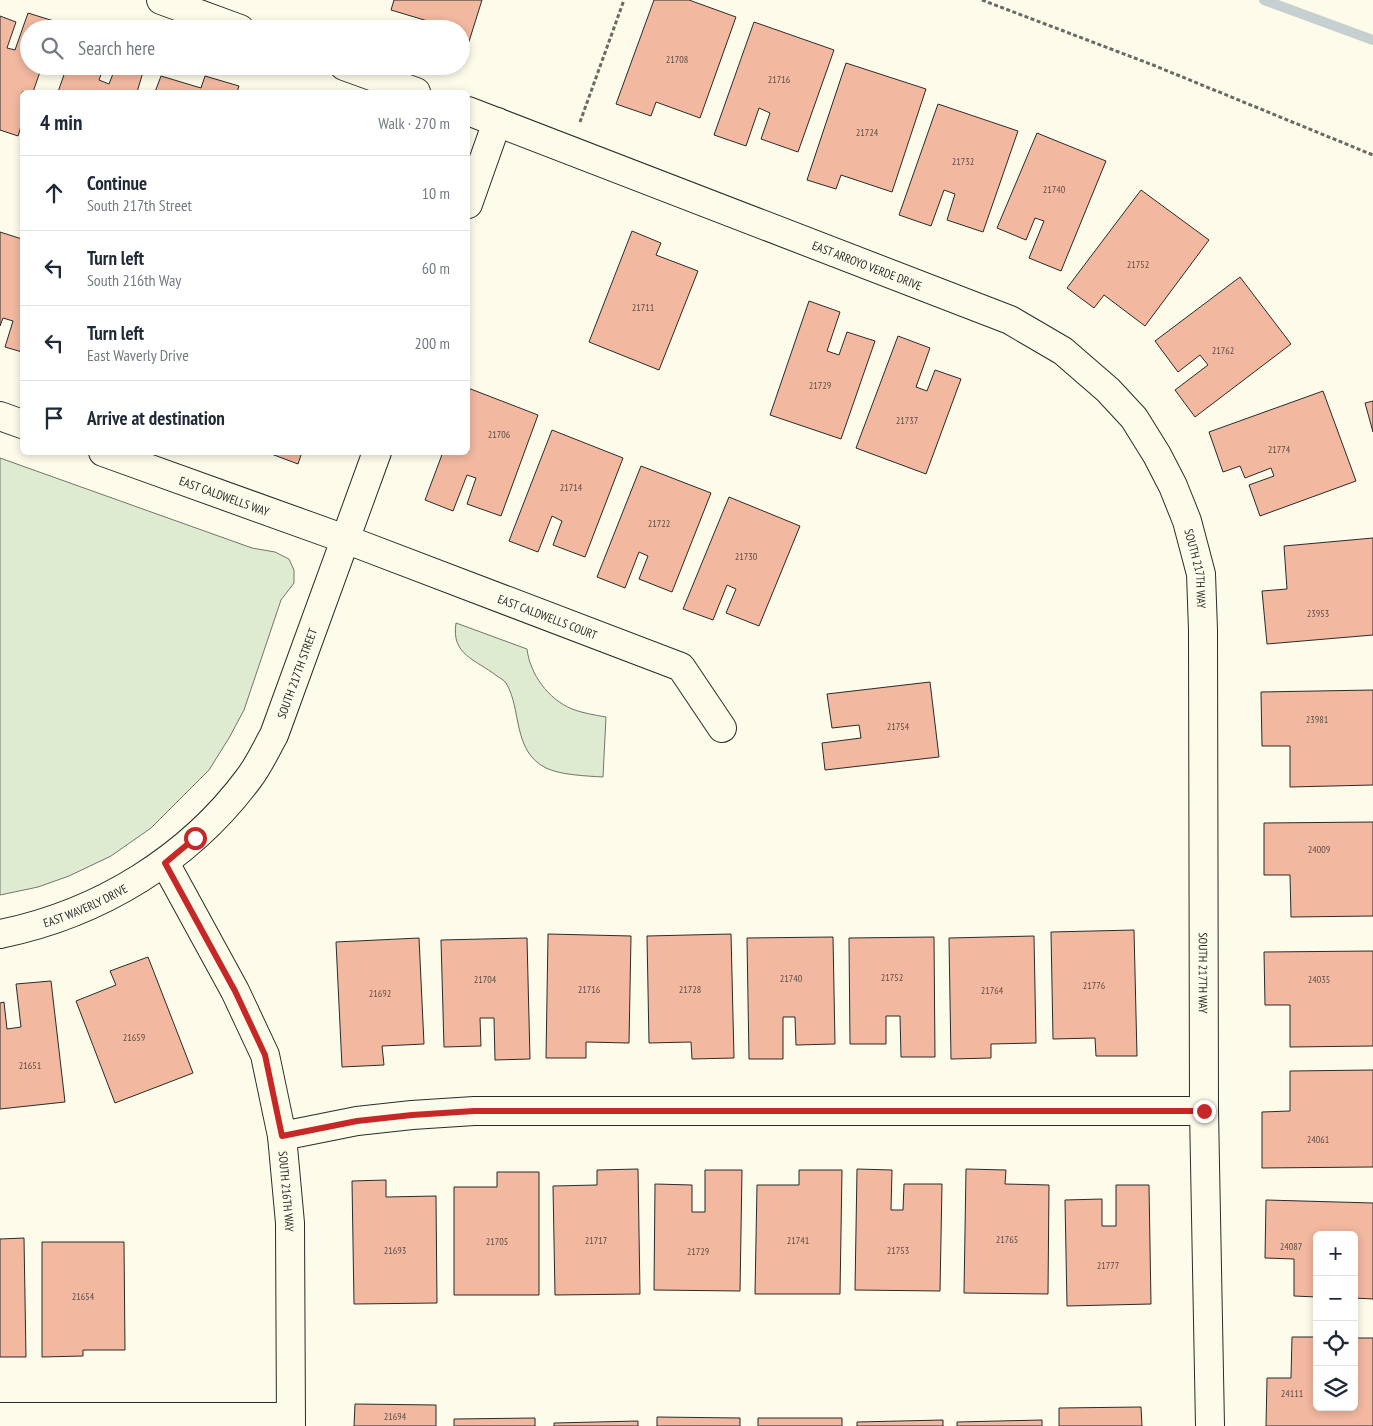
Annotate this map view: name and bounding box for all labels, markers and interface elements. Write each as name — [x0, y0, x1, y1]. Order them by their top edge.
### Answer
search box — [20, 20, 470, 75]
icon: search — [38, 34, 66, 62]
text: Search here — [78, 36, 155, 60]
house number: 21708 — [666, 53, 688, 66]
house number: 21716 — [768, 73, 791, 86]
text: 4 min — [40, 109, 82, 136]
text: Walk · 270 m — [378, 113, 450, 133]
house number: 21724 — [856, 126, 879, 139]
house number: 21732 — [952, 155, 974, 168]
text: Continue — [87, 171, 147, 195]
icon: ahead — [40, 179, 68, 207]
text: 10 m — [422, 183, 450, 203]
house number: 21740 — [1043, 183, 1066, 196]
text: South 217th Street — [87, 195, 192, 215]
street label: EAST ARROYO VERDE DRIVE — [810, 237, 924, 293]
text: Turn left — [87, 246, 144, 270]
icon: left — [40, 254, 68, 282]
text: 60 m — [422, 258, 450, 278]
house number: 21752 — [1127, 258, 1149, 271]
text: South 216th Way — [87, 270, 181, 290]
house number: 21711 — [632, 301, 654, 314]
text: Turn left — [87, 321, 144, 345]
icon: left — [40, 329, 68, 357]
text: 200 m — [415, 333, 450, 353]
house number: 21762 — [1212, 344, 1234, 357]
text: East Waverly Drive — [87, 345, 189, 365]
house number: 21729 — [809, 379, 831, 392]
icon: arrive — [40, 404, 68, 432]
text: Arrive at destination — [87, 406, 225, 430]
house number: 21737 — [896, 414, 918, 427]
house number: 21706 — [488, 428, 511, 441]
house number: 21774 — [1268, 443, 1291, 456]
street label: EAST CALDWELLS WAY — [177, 473, 272, 519]
house number: 21714 — [560, 481, 583, 494]
house number: 21722 — [648, 517, 670, 530]
street label: SOUTH 217TH WAY — [1182, 527, 1210, 609]
house number: 21730 — [735, 550, 758, 563]
street label: EAST CALDWELLS COURT — [496, 590, 600, 642]
house number: 23953 — [1307, 607, 1329, 620]
street label: SOUTH 217TH STREET — [273, 625, 320, 720]
house number: 23981 — [1306, 713, 1328, 726]
house number: 21754 — [887, 720, 910, 733]
route start — [184, 827, 207, 850]
house number: 24009 — [1308, 843, 1330, 856]
street label: EAST WAVERLY DRIVE — [41, 880, 130, 930]
street label: SOUTH 217TH WAY — [1196, 932, 1211, 1014]
house number: 21752 — [881, 971, 903, 984]
house number: 21740 — [780, 972, 803, 985]
house number: 21704 — [474, 973, 497, 986]
house number: 24035 — [1308, 973, 1330, 986]
house number: 21776 — [1083, 979, 1106, 992]
house number: 21716 — [578, 983, 601, 996]
house number: 21728 — [679, 983, 701, 996]
house number: 21764 — [981, 984, 1004, 997]
house number: 21692 — [369, 987, 391, 1000]
house number: 21659 — [123, 1031, 145, 1044]
house number: 21651 — [19, 1059, 41, 1072]
route end — [1193, 1100, 1216, 1123]
house number: 24061 — [1307, 1133, 1329, 1146]
street label: SOUTH 216TH WAY — [276, 1150, 298, 1232]
map controls — [1313, 1231, 1358, 1411]
button: + — [1313, 1231, 1358, 1276]
house number: 21765 — [996, 1233, 1018, 1246]
house number: 21717 — [585, 1234, 607, 1247]
house number: 21741 — [787, 1234, 809, 1247]
house number: 21705 — [486, 1235, 508, 1248]
house number: 24087 — [1280, 1240, 1302, 1253]
house number: 21693 — [384, 1244, 406, 1257]
house number: 21753 — [887, 1244, 909, 1257]
house number: 21729 — [687, 1245, 709, 1258]
house number: 21777 — [1097, 1259, 1119, 1272]
button: − — [1313, 1276, 1358, 1321]
house number: 21654 — [72, 1290, 95, 1303]
button: locate — [1313, 1321, 1358, 1366]
button: layers — [1313, 1366, 1358, 1411]
house number: 24111 — [1281, 1387, 1303, 1400]
house number: 21694 — [384, 1410, 407, 1423]

